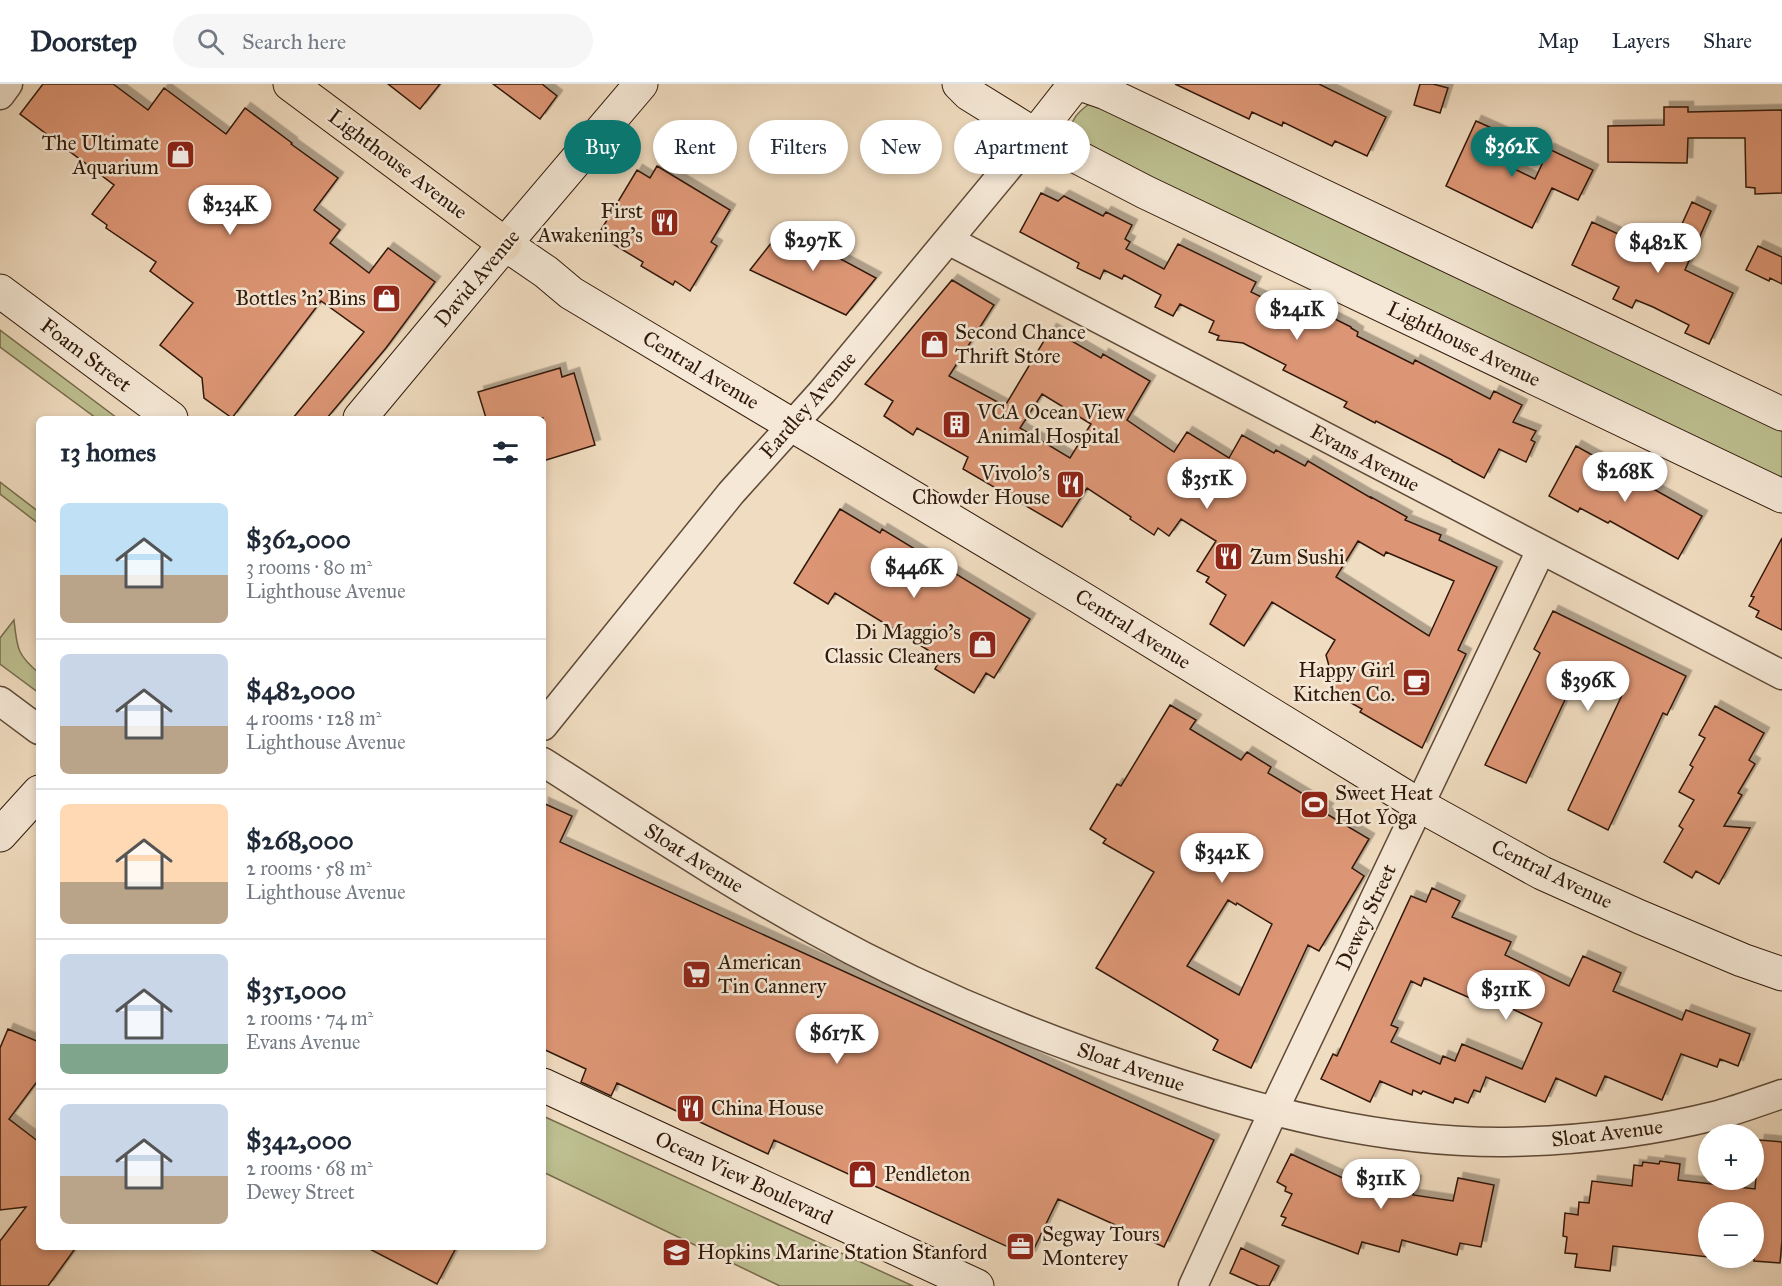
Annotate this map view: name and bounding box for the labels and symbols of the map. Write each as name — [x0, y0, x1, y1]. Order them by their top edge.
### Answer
street label: Lighthouse Avenue — [323, 103, 473, 225]
pin: $362K — [1470, 127, 1554, 178]
place label: The Ultimate Aquarium — [42, 130, 159, 180]
shop icon: The Ultimate Aquarium — [164, 139, 196, 171]
pin: $234K — [188, 185, 272, 236]
place label: First Awakening's — [536, 198, 644, 248]
restaurant icon: First Awakening's — [648, 207, 680, 239]
pin: $297K — [771, 221, 855, 272]
pin: $482K — [1616, 223, 1700, 274]
street label: David Avenue — [429, 224, 525, 332]
shop icon: Bottles 'n' Bins — [371, 282, 403, 314]
place label: Bottles 'n' Bins — [235, 285, 366, 311]
pin: $241K — [1255, 290, 1339, 341]
street label: Lighthouse Avenue — [1383, 296, 1545, 393]
street label: Foam Street — [35, 312, 137, 398]
place label: Second Chance Thrift Store — [955, 319, 1086, 369]
street label: Central Avenue — [638, 325, 764, 415]
shop icon: Second Chance Thrift Store — [918, 328, 950, 360]
street label: Eardley Avenue — [754, 346, 862, 464]
place label: VCA Ocean View Animal Hospital — [976, 399, 1126, 449]
building icon: VCA Ocean View Animal Hospital — [940, 408, 972, 440]
street label: Evans Avenue — [1306, 418, 1424, 498]
pin: $268K — [1583, 452, 1667, 503]
pin: $351K — [1165, 459, 1249, 510]
place label: Vivolo's Chowder House — [912, 460, 1050, 510]
restaurant icon: Vivolo's Chowder House — [1055, 469, 1087, 501]
restaurant icon: Zum Sushi — [1213, 541, 1245, 573]
place label: Zum Sushi — [1250, 544, 1345, 570]
pin: $446K — [872, 548, 956, 599]
street label: Central Avenue — [1070, 583, 1196, 675]
place label: Di Maggio's Classic Cleaners — [825, 619, 961, 669]
shop icon: Di Maggio's Classic Cleaners — [966, 628, 998, 660]
place label: Happy Girl Kitchen Co. — [1292, 657, 1395, 707]
pin: $396K — [1546, 661, 1630, 712]
cafe icon: Happy Girl Kitchen Co. — [1400, 666, 1432, 698]
place label: Sweet Heat Hot Yoga — [1335, 780, 1434, 830]
sports icon: Sweet Heat Hot Yoga — [1298, 789, 1330, 821]
street label: Sloat Avenue — [639, 817, 749, 899]
pin: $342K — [1180, 833, 1264, 884]
street label: Central Avenue — [1487, 833, 1617, 915]
street label: Dewey Street — [1330, 859, 1402, 974]
place label: American Tin Cannery — [717, 949, 828, 999]
supermarket icon: American Tin Cannery — [681, 958, 713, 990]
pin: $311K — [1464, 970, 1548, 1021]
pin: $617K — [795, 1014, 879, 1065]
street label: Sloat Avenue — [1074, 1036, 1189, 1098]
restaurant icon: China House — [674, 1092, 706, 1124]
place label: China House — [711, 1095, 824, 1121]
street label: Sloat Avenue — [1550, 1113, 1665, 1153]
street label: Ocean View Boulevard — [651, 1125, 837, 1231]
shop icon: Pendleton — [847, 1158, 879, 1190]
pin: $311K — [1339, 1159, 1423, 1210]
place label: Pendleton — [884, 1161, 970, 1187]
place label: Segway Tours Monterey — [1042, 1221, 1160, 1271]
office icon: Segway Tours Monterey — [1005, 1230, 1037, 1262]
school or university icon: Hopkins Marine Station Stanford — [660, 1236, 692, 1268]
place label: Hopkins Marine Station Stanford — [697, 1239, 988, 1265]

